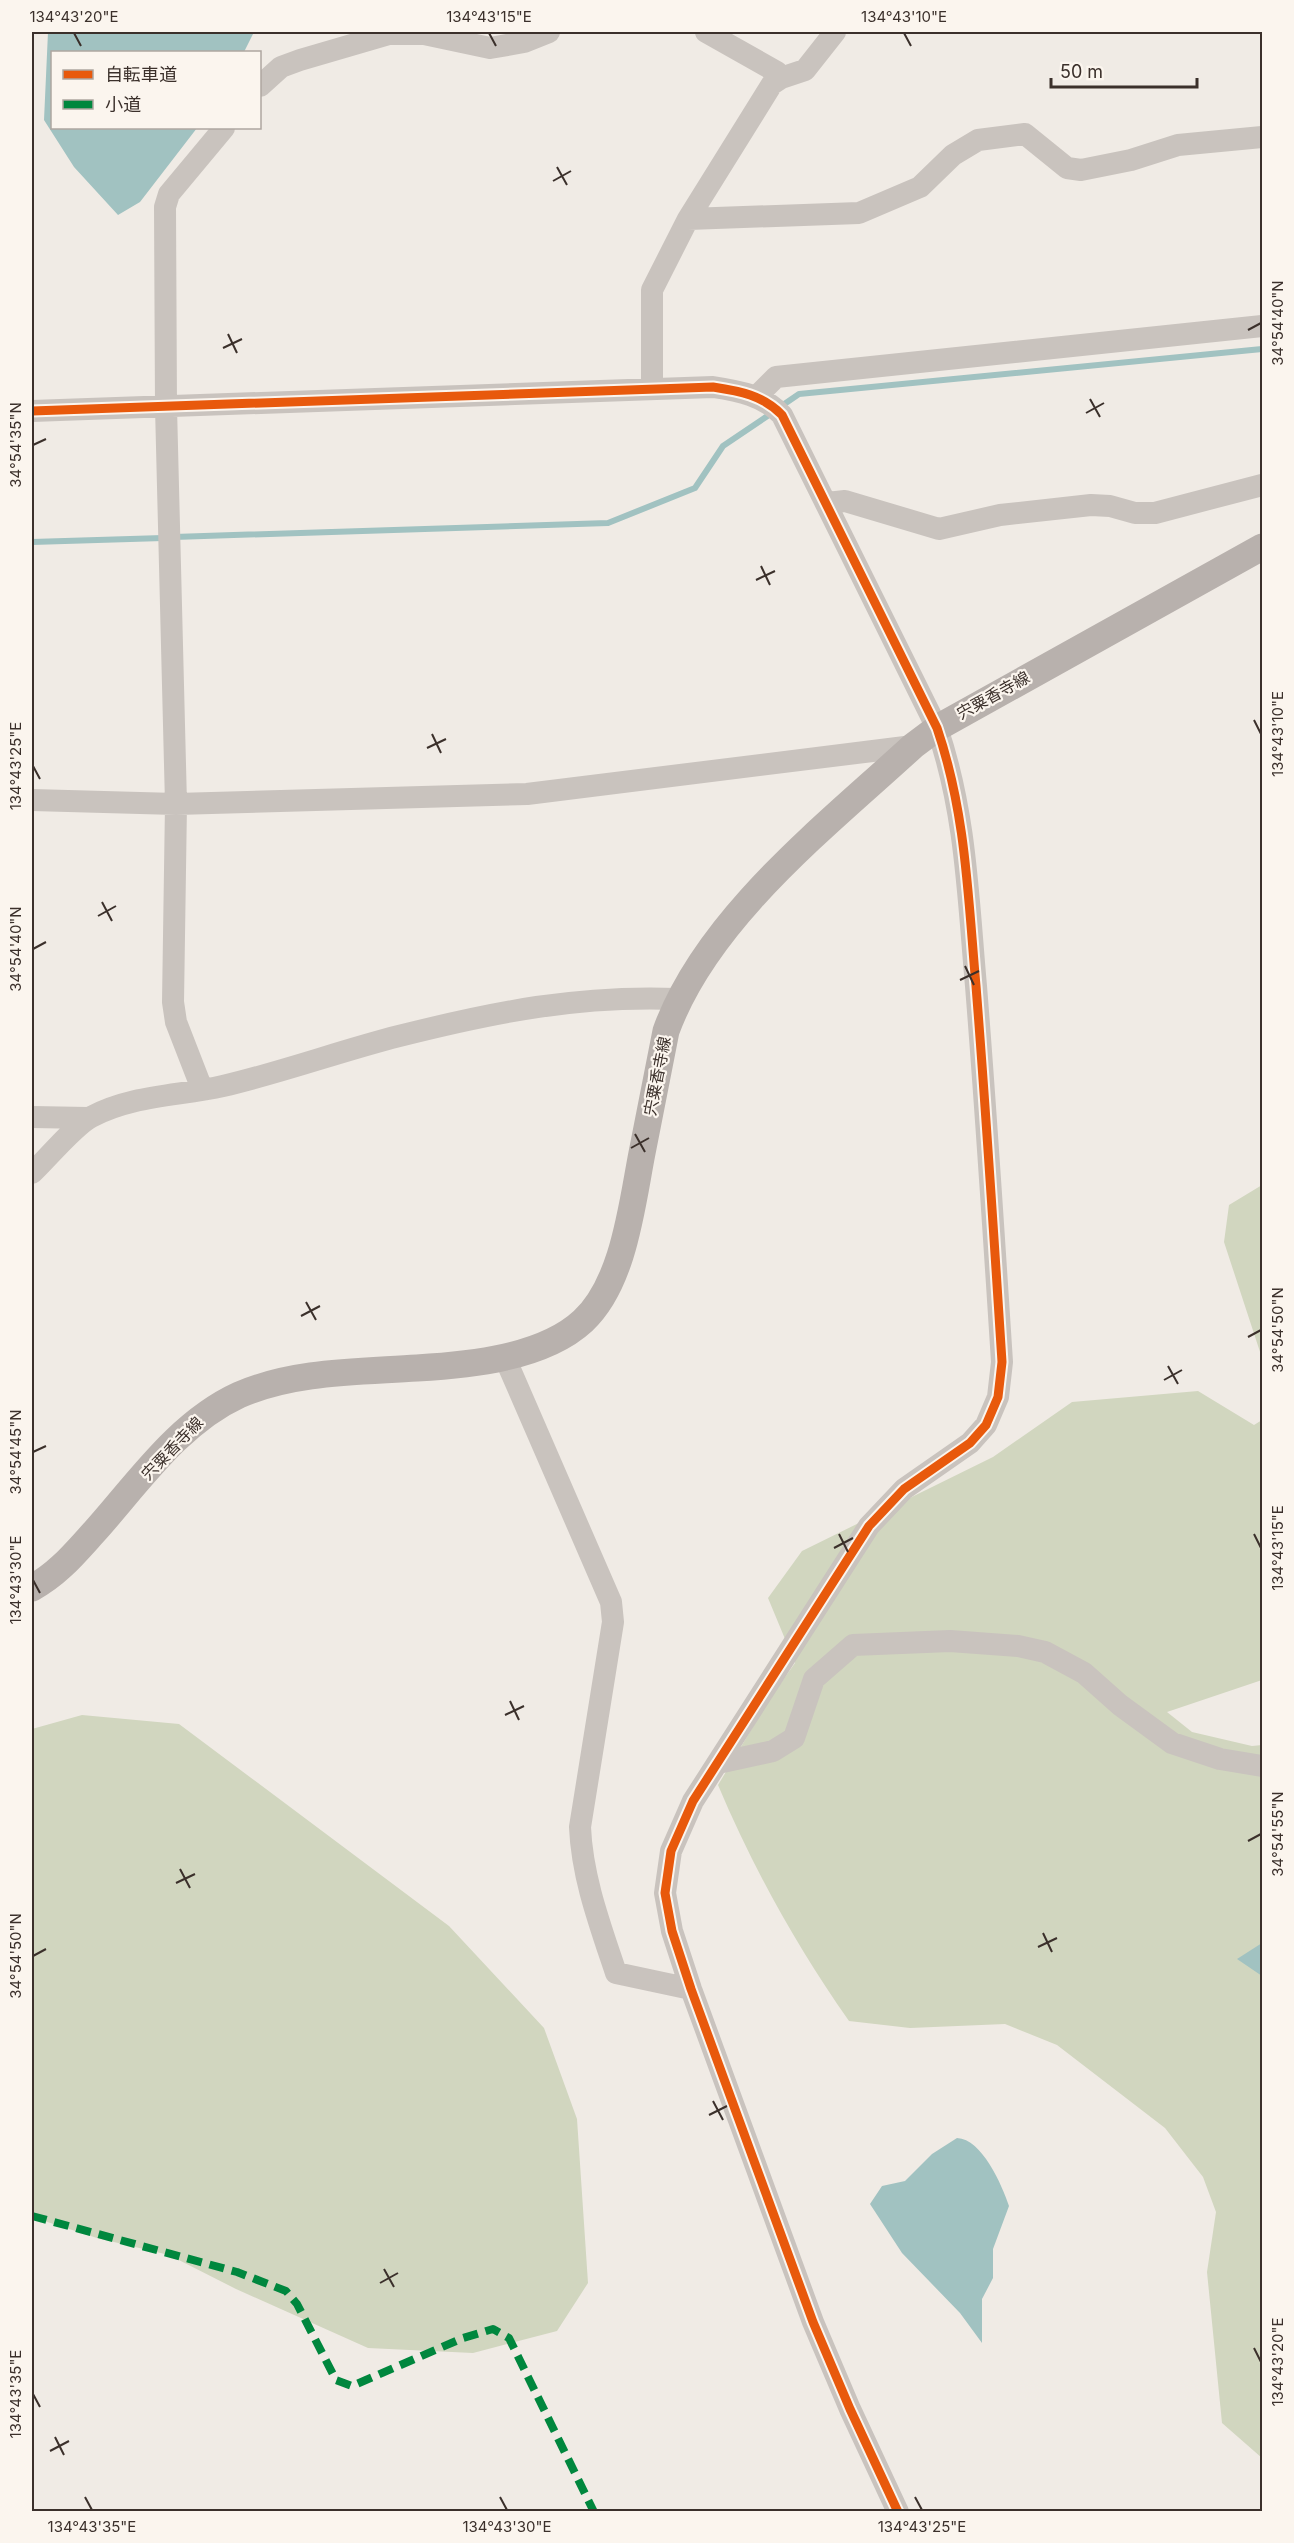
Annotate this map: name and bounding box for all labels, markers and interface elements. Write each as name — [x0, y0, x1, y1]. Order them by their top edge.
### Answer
text: 134°43'20"E — [30, 7, 118, 26]
text: 134°43'15"E — [446, 7, 532, 26]
text: 134°43'10"E — [861, 7, 947, 26]
legend — [51, 51, 261, 129]
scale bar — [1051, 51, 1196, 89]
text: 50 m — [1060, 61, 1103, 82]
text: 自転車道 — [105, 64, 177, 85]
text: 小道 — [105, 94, 141, 115]
text: 34°54'40"N — [1268, 280, 1287, 366]
text: 34°54'35"N — [6, 402, 25, 488]
street label: 宍粟香寺線 — [953, 667, 1033, 723]
text: 134°43'10"E — [1268, 691, 1287, 777]
text: 134°43'25"E — [6, 722, 25, 810]
text: 34°54'40"N — [6, 906, 25, 992]
street label: 宍粟香寺線 — [640, 1035, 674, 1117]
text: 34°54'50"N — [1268, 1287, 1287, 1373]
text: 34°54'45"N — [6, 1410, 25, 1494]
street label: 宍粟香寺線 — [137, 1412, 207, 1484]
text: 134°43'15"E — [1268, 1505, 1287, 1591]
text: 134°43'30"E — [6, 1535, 25, 1625]
text: 34°54'55"N — [1268, 1791, 1287, 1877]
text: 34°54'50"N — [6, 1913, 25, 1999]
text: 134°43'20"E — [1268, 2318, 1287, 2406]
text: 134°43'35"E — [6, 2350, 25, 2438]
text: 134°43'35"E — [48, 2517, 136, 2536]
text: 134°43'30"E — [462, 2517, 552, 2536]
text: 134°43'25"E — [878, 2517, 966, 2536]

